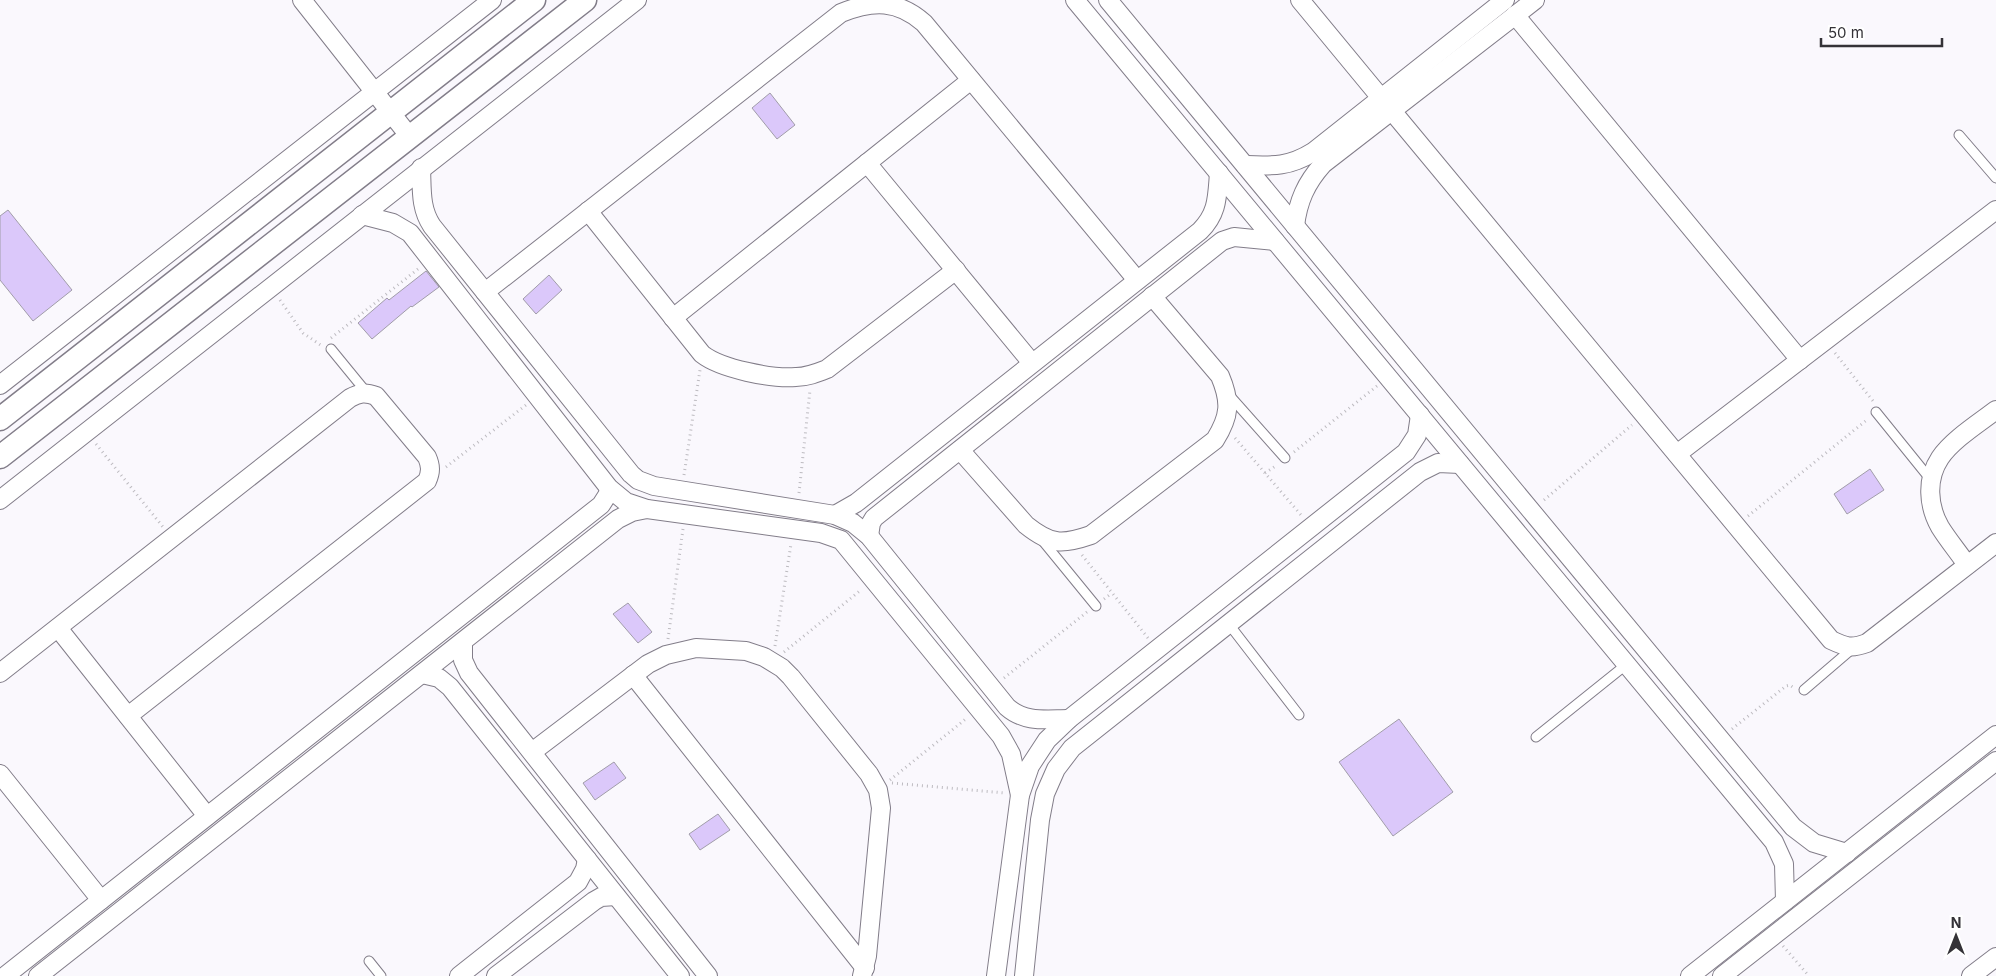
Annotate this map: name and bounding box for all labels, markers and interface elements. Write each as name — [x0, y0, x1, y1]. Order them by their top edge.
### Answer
scale bar — [1821, 15, 1942, 47]
text: 50 m — [1828, 23, 1864, 42]
north arrow — [1931, 911, 1981, 961]
text: N — [1951, 914, 1961, 931]

